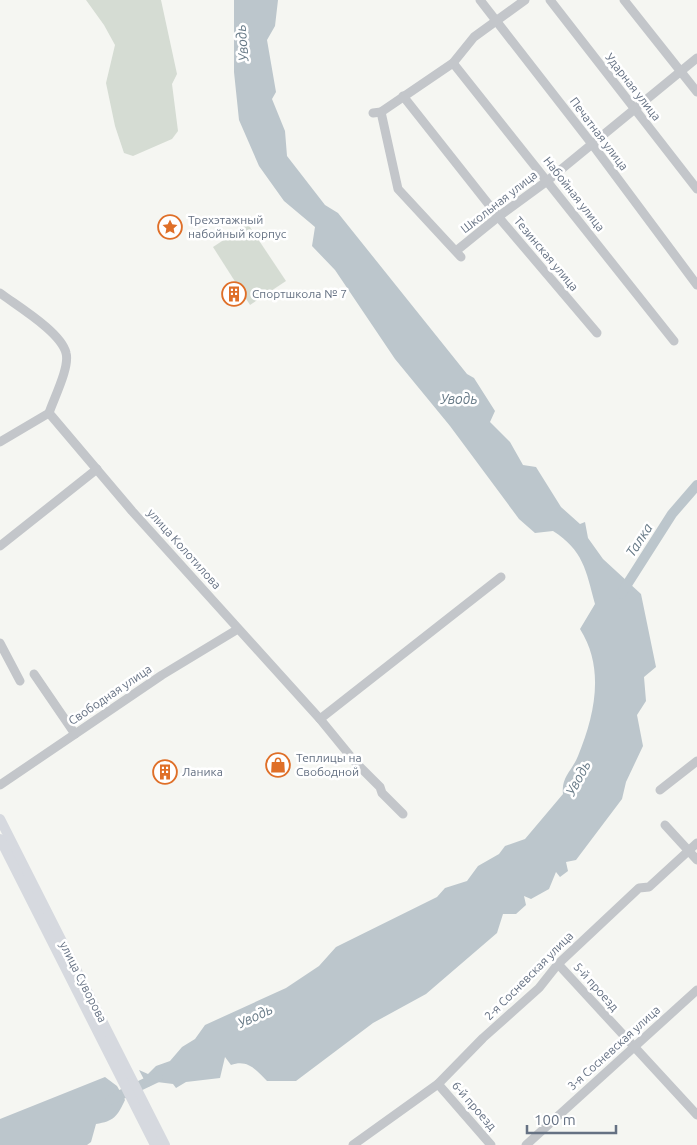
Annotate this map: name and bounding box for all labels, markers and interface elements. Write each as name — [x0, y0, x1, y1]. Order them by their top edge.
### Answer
water label: Уводь — [232, 24, 252, 63]
street label: Ударная улица — [603, 51, 664, 123]
street label: Печатная улица — [568, 95, 631, 173]
street label: Набойная улица — [541, 154, 607, 234]
street label: Школьная улица — [458, 168, 539, 235]
place label: Трехэтажный набойный корпус — [188, 213, 287, 240]
place icon: Трехэтажный набойный корпус — [157, 214, 183, 240]
street label: Тезинская улица — [512, 214, 581, 293]
building icon: Спортшкола № 7 — [221, 281, 247, 307]
place label: Спортшкола № 7 — [252, 287, 347, 300]
water label: Уводь — [440, 391, 477, 407]
street label: улица Колотилова — [145, 506, 224, 591]
water label: Талка — [622, 520, 656, 560]
street label: Свободная улица — [66, 662, 154, 727]
place label: Теплицы на Свободной — [296, 751, 362, 778]
shop icon: Теплицы на Свободной — [265, 752, 291, 778]
water label: Уводь — [562, 758, 594, 799]
building icon: Ланика — [152, 759, 178, 785]
place label: Ланика — [182, 765, 223, 778]
street label: 2-я Сосневская улица — [482, 929, 576, 1023]
street label: улица Суворова — [57, 939, 109, 1024]
street label: 5-й проезд — [571, 960, 621, 1013]
water label: Уводь — [234, 1001, 275, 1031]
street label: 3-я Сосневская улица — [565, 1003, 662, 1092]
street label: 6-й проезд — [450, 1079, 499, 1133]
scale bar — [527, 1102, 616, 1134]
text: 100 m — [534, 1111, 576, 1128]

